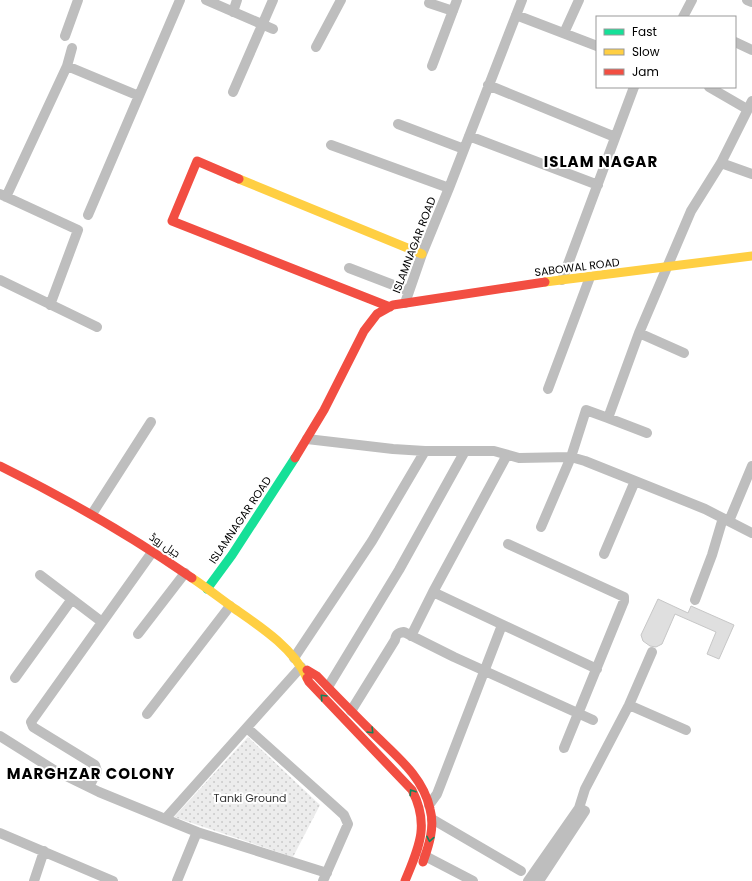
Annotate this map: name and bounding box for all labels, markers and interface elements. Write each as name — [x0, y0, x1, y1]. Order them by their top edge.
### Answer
legend — [596, 16, 736, 88]
text: Fast — [632, 23, 657, 40]
text: Slow — [632, 43, 660, 60]
text: Jam — [632, 63, 659, 80]
district label: ISLAM NAGAR — [544, 151, 658, 172]
street label: ISLAMNAGAR ROAD — [388, 194, 440, 296]
street label: SABOWAL ROAD — [534, 254, 621, 280]
street label: ISLAMNAGAR ROAD — [205, 473, 275, 567]
street label: جیل روڈ — [146, 529, 184, 561]
one-way arrow — [320, 694, 328, 702]
one-way arrow — [366, 726, 374, 734]
district label: MARGHZAR COLONY — [7, 763, 175, 784]
one-way arrow — [410, 789, 417, 796]
park label: Tanki Ground — [214, 790, 286, 806]
one-way arrow — [427, 836, 435, 842]

